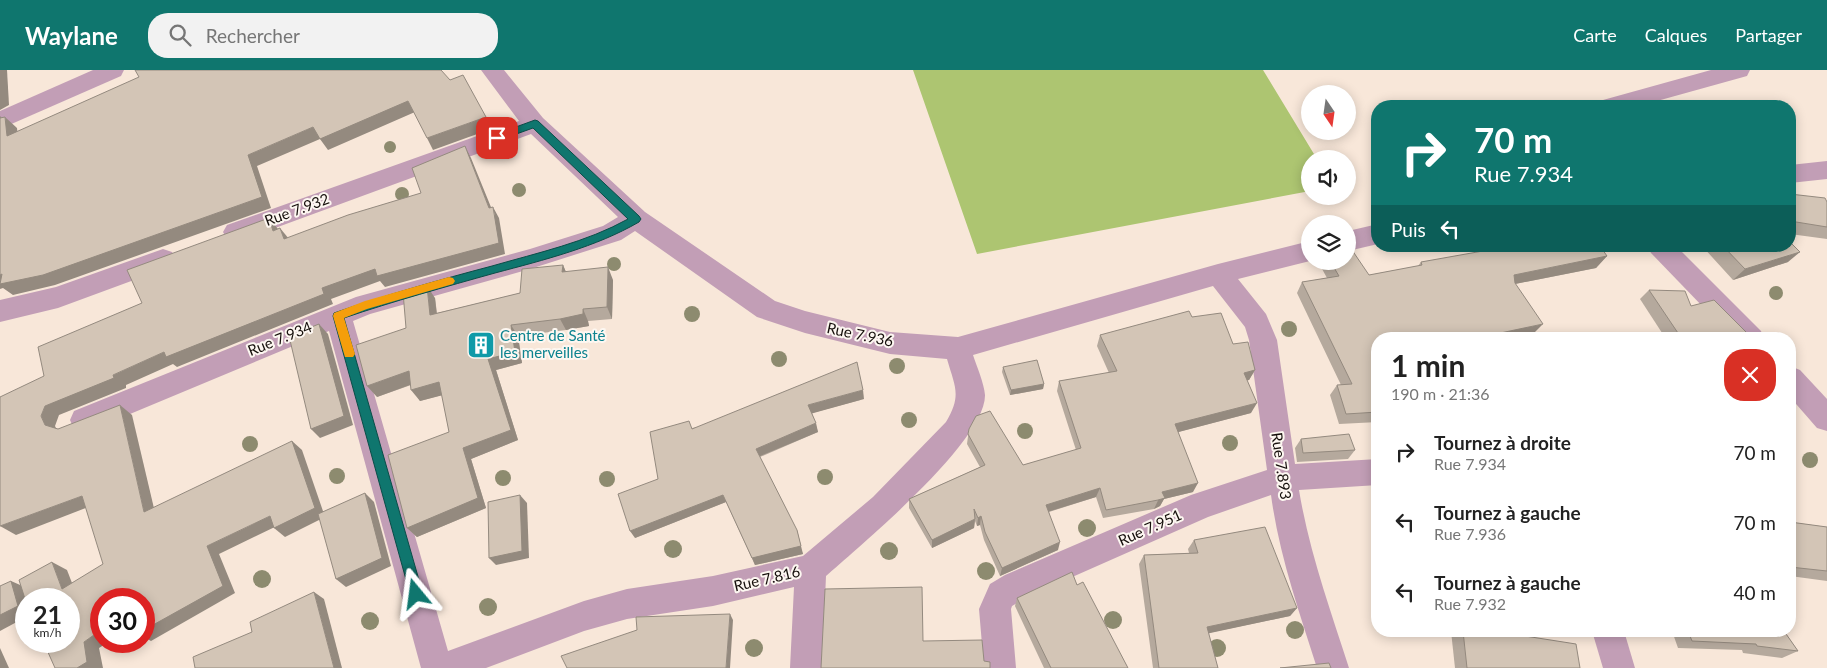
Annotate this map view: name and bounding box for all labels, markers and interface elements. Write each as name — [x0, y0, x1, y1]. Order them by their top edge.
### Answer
search box — [148, 13, 498, 58]
text: Waylane — [25, 21, 118, 50]
icon: search — [166, 21, 194, 49]
text: Rechercher — [206, 24, 300, 47]
text: Carte — [1573, 24, 1617, 46]
text: Calques — [1645, 24, 1707, 46]
text: Partager — [1735, 24, 1802, 46]
north arrow — [1301, 85, 1356, 140]
map controls — [1301, 85, 1356, 270]
pin — [476, 117, 518, 159]
text: 70 m — [1474, 118, 1552, 160]
icon: right — [1391, 120, 1456, 185]
icon: arrive — [483, 124, 511, 152]
button: sound — [1301, 150, 1356, 205]
text: Rue 7.934 — [1474, 160, 1573, 187]
street label: Rue 7.932 — [262, 189, 331, 229]
button: layers — [1301, 215, 1356, 270]
icon: left — [1436, 215, 1464, 243]
text: Puis — [1391, 218, 1426, 241]
street label: Rue 7.934 — [245, 317, 315, 359]
street label: Rue 7.936 — [825, 318, 895, 350]
place label: Centre de Santé les merveilles — [500, 326, 606, 361]
building icon: Centre de Santé les merveilles — [466, 330, 496, 360]
text: 1 min — [1391, 347, 1465, 383]
button: close — [1724, 349, 1776, 401]
text: 190 m · 21:36 — [1391, 384, 1490, 403]
street label: Rue 7.893 — [1268, 431, 1296, 501]
text: Tournez à droite — [1434, 431, 1571, 454]
icon: right — [1391, 438, 1419, 466]
text: 70 m — [1733, 441, 1776, 464]
text: Rue 7.934 — [1434, 454, 1506, 473]
text: Tournez à gauche — [1434, 501, 1581, 524]
street label: Rue 7.951 — [1115, 505, 1184, 549]
icon: left — [1391, 508, 1419, 536]
text: 70 m — [1733, 511, 1776, 534]
text: Rue 7.936 — [1434, 524, 1506, 543]
street label: Rue 7.816 — [732, 562, 802, 594]
position arrow — [389, 567, 441, 619]
text: Tournez à gauche — [1434, 571, 1581, 594]
icon: left — [1391, 578, 1419, 606]
text: 40 m — [1733, 581, 1776, 604]
speed limit sign: 30 — [90, 588, 155, 653]
text: Rue 7.932 — [1434, 594, 1506, 613]
text: 21 — [33, 599, 62, 629]
text: km/h — [33, 625, 62, 640]

